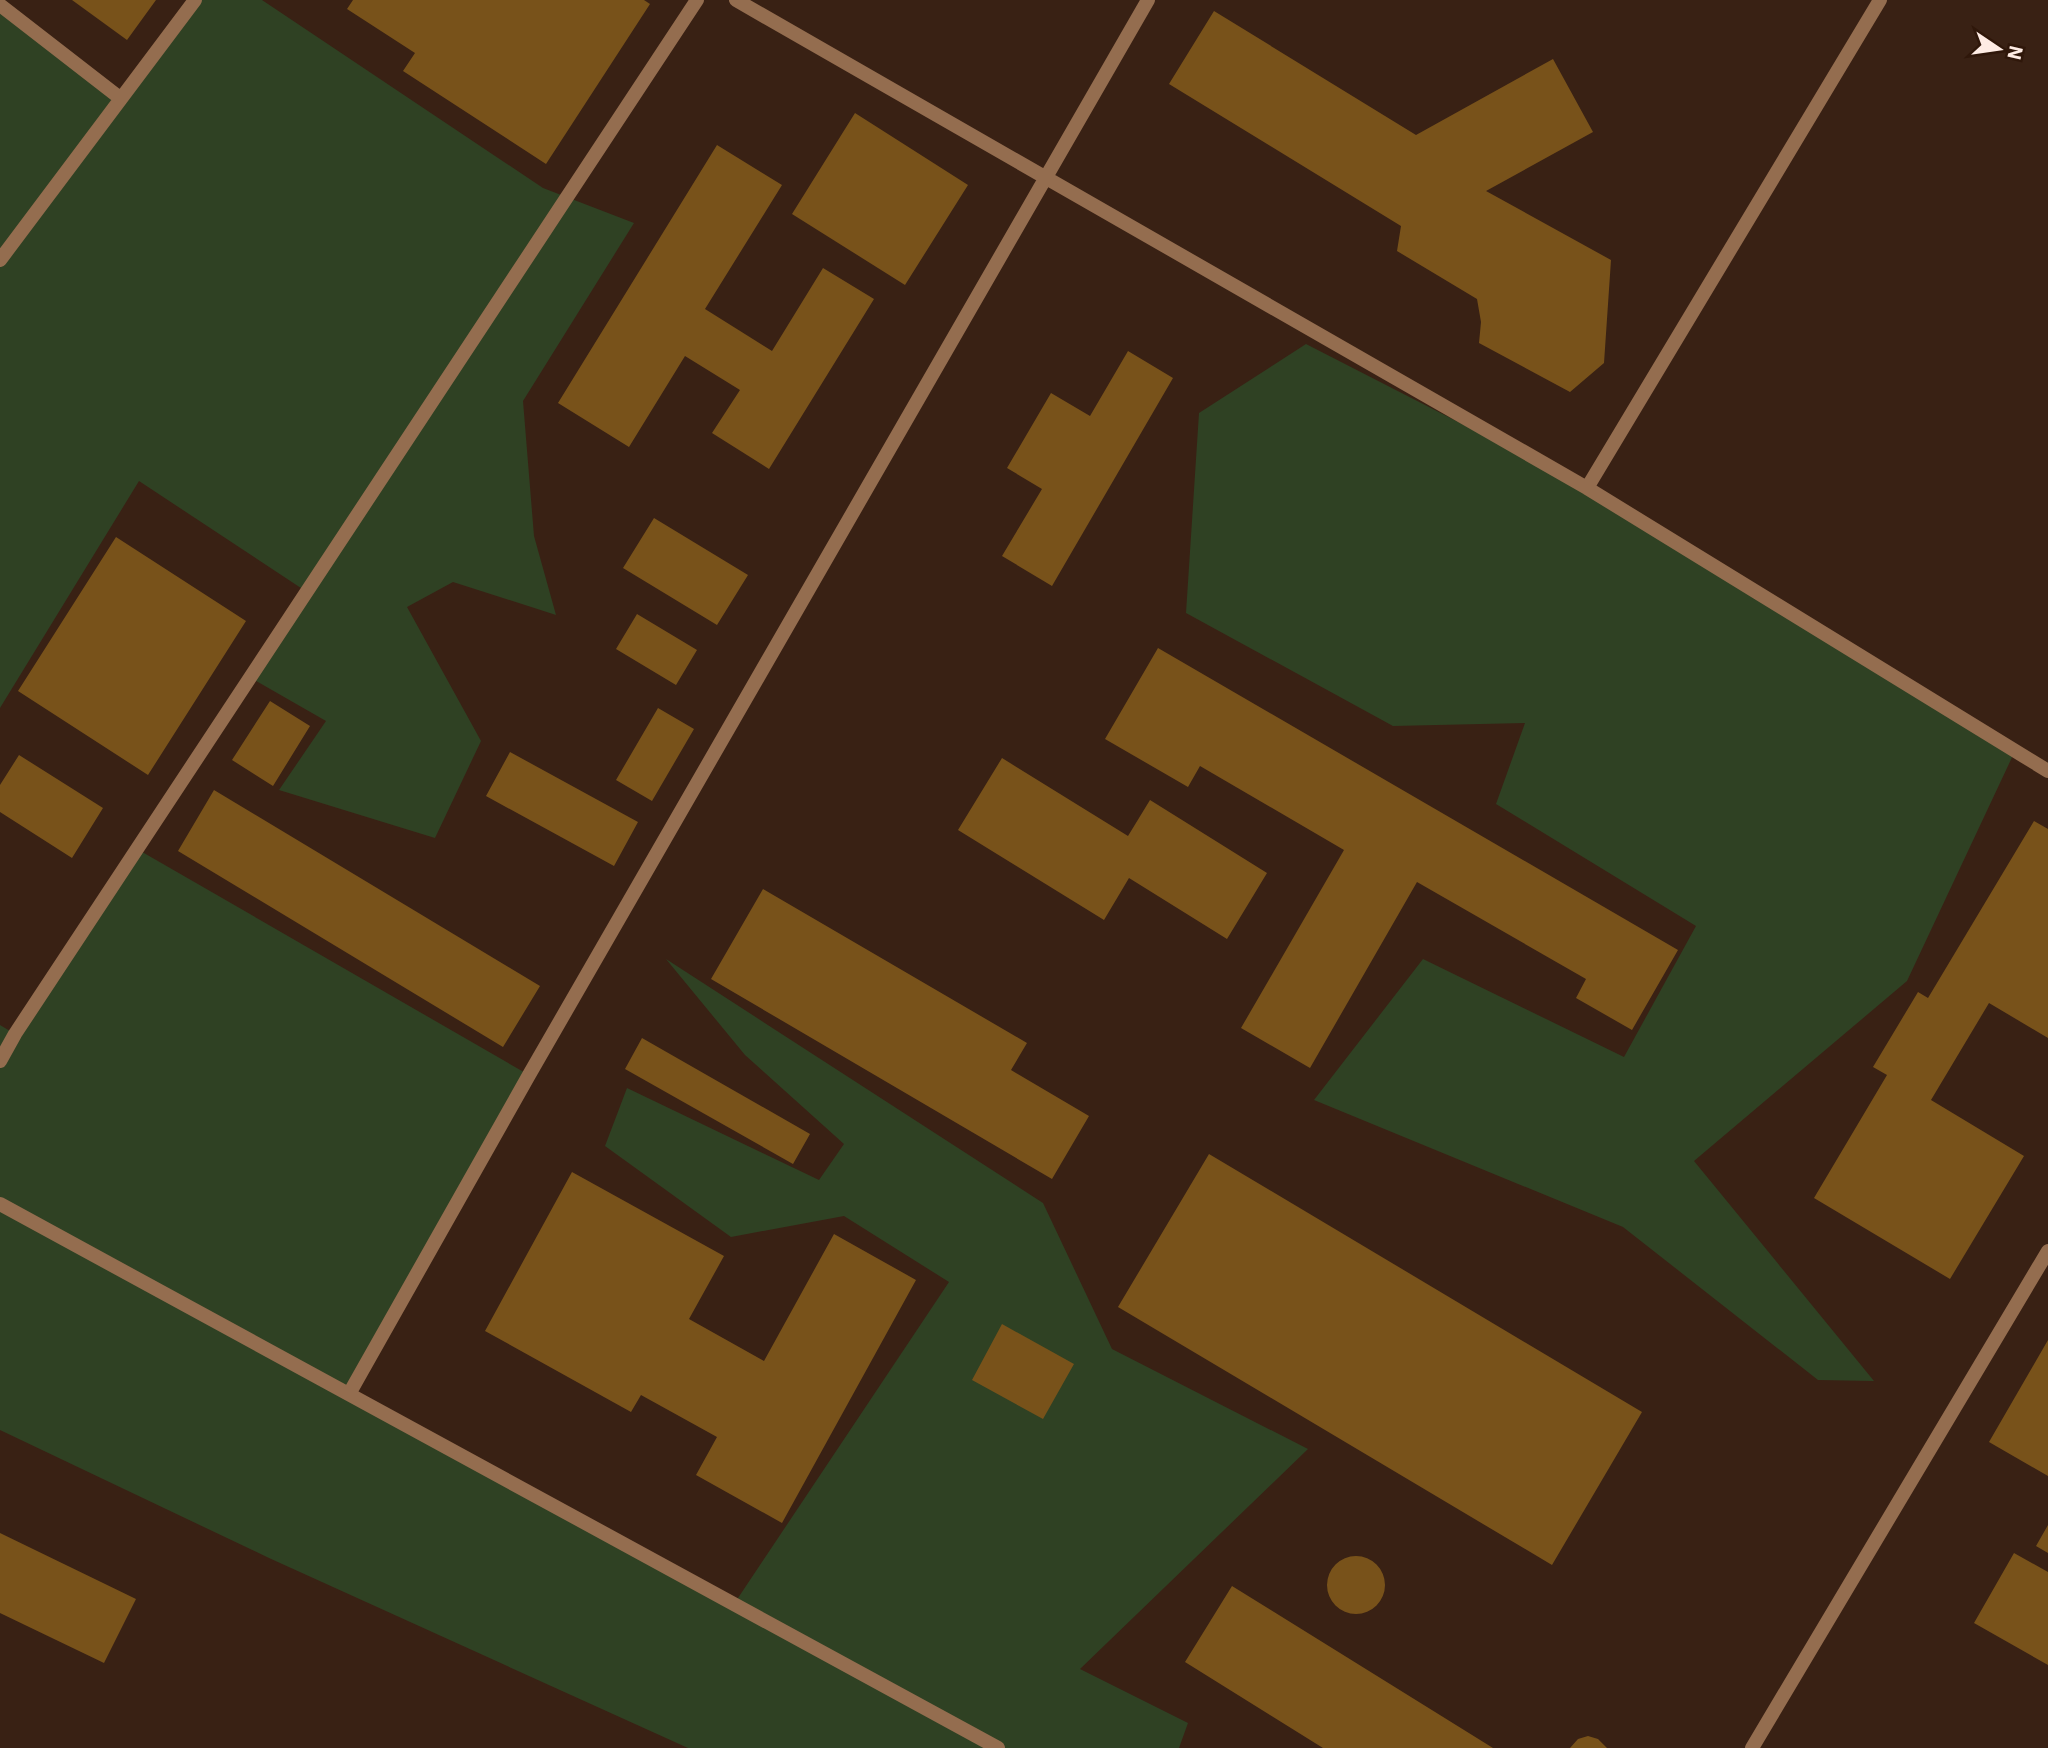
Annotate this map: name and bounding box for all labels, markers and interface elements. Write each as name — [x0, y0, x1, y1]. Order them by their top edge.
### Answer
north arrow — [1964, 14, 2034, 84]
text: N — [2002, 43, 2029, 62]

